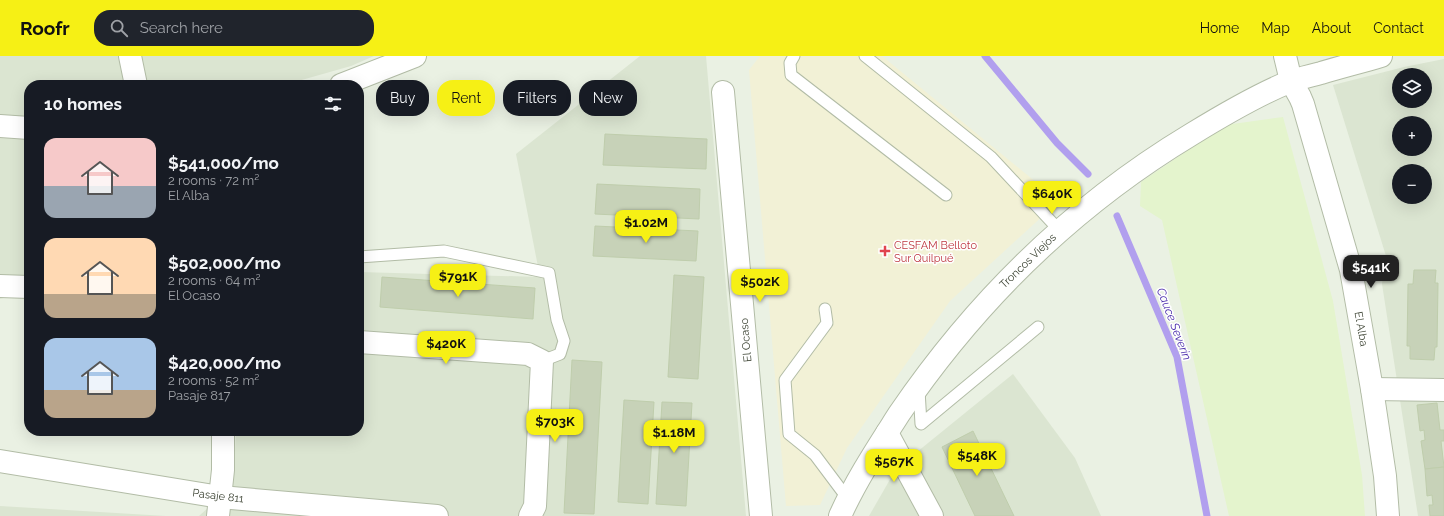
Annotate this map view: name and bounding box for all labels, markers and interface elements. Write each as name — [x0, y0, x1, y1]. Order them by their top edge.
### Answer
search box — [94, 10, 374, 46]
text: Roofr — [20, 17, 70, 39]
icon: search — [108, 17, 130, 39]
text: Search here — [140, 19, 223, 37]
text: Home — [1200, 20, 1239, 36]
text: Map — [1261, 20, 1290, 36]
text: About — [1312, 20, 1351, 36]
text: Contact — [1373, 20, 1424, 36]
map controls — [1392, 68, 1432, 204]
button: layers — [1392, 68, 1432, 108]
chip: Buy — [376, 80, 429, 116]
chip: Rent — [437, 80, 495, 116]
chip: Filters — [503, 80, 571, 116]
chip: New — [579, 80, 637, 116]
icon: filters — [322, 93, 344, 115]
text: 10 homes — [44, 94, 122, 114]
button: + — [1392, 116, 1432, 156]
text: $541,000/mo — [168, 153, 279, 173]
icon: home — [76, 154, 124, 202]
button: − — [1392, 164, 1432, 204]
text: 2 rooms · 72 m² — [168, 173, 259, 188]
pin: $640K — [1024, 181, 1080, 215]
text: $640K — [1032, 186, 1072, 201]
text: El Alba — [168, 188, 209, 203]
pin: $1.02M — [613, 210, 679, 244]
text: $1.02M — [624, 215, 668, 230]
street label: Troncos Viejos — [997, 231, 1059, 291]
place label: CESFAM Belloto Sur Quilpué — [894, 239, 977, 265]
marker: CESFAM Belloto Sur Quilpué — [879, 245, 891, 257]
text: $502,000/mo — [168, 253, 281, 273]
icon: home — [76, 254, 124, 302]
pin: $541K — [1343, 255, 1399, 289]
text: $541K — [1352, 260, 1390, 275]
pin: $791K — [430, 264, 486, 298]
text: $791K — [439, 269, 477, 284]
pin: $502K — [732, 269, 788, 303]
text: 2 rooms · 64 m² — [168, 273, 260, 288]
text: $502K — [740, 274, 780, 289]
water label: Cauce Severin — [1154, 286, 1194, 362]
text: El Ocaso — [168, 288, 220, 303]
street label: El Alba — [1352, 311, 1370, 347]
street label: El Ocaso — [738, 317, 754, 363]
pin: $420K — [418, 331, 474, 365]
text: $420K — [426, 336, 466, 351]
text: $420,000/mo — [168, 353, 281, 373]
icon: home — [76, 354, 124, 402]
text: 2 rooms · 52 m² — [168, 373, 259, 388]
text: Pasaje 817 — [168, 388, 231, 403]
pin: $703K — [527, 409, 583, 443]
text: $703K — [535, 414, 575, 429]
pin: $1.18M — [641, 420, 707, 454]
text: $1.18M — [652, 425, 696, 440]
pin: $548K — [949, 443, 1005, 477]
text: $548K — [957, 448, 997, 463]
pin: $567K — [866, 449, 922, 483]
text: $567K — [874, 454, 914, 469]
street label: Pasaje 811 — [192, 486, 245, 506]

